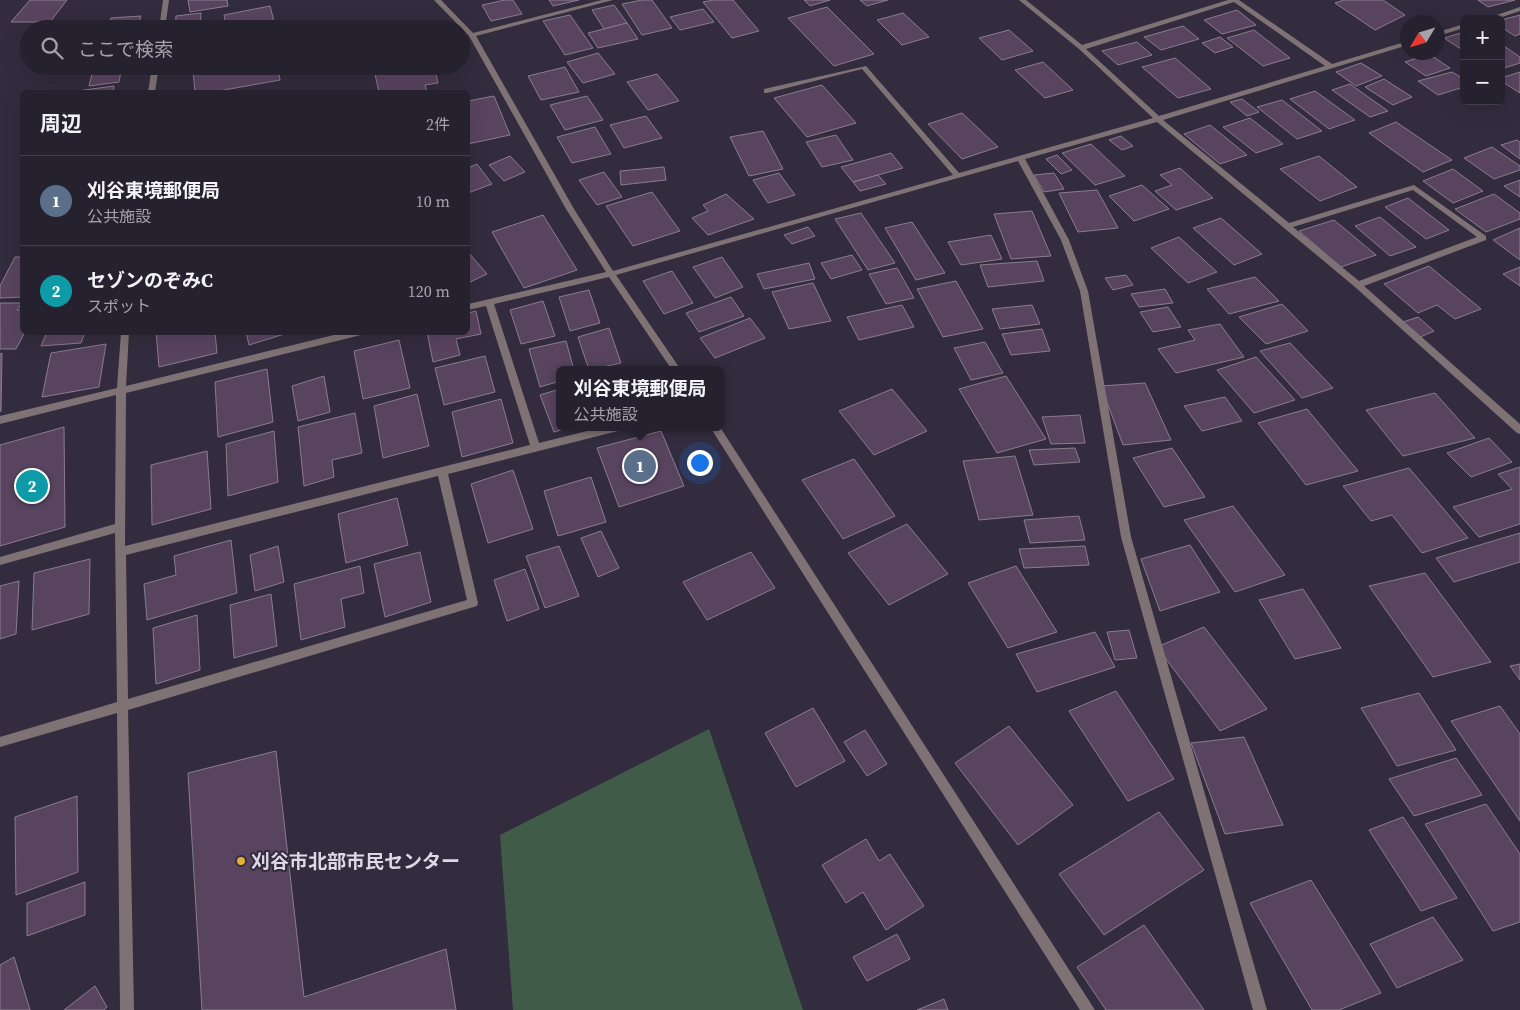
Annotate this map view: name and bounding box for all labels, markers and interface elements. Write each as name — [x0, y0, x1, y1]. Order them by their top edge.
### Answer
north arrow — [1400, 15, 1445, 60]
map controls — [1460, 15, 1505, 105]
button: + — [1460, 15, 1505, 60]
search box — [20, 20, 470, 75]
icon: search — [38, 34, 66, 62]
text: ここで検索 — [78, 36, 173, 62]
button: − — [1460, 60, 1505, 105]
text: 周辺 — [40, 109, 82, 138]
text: 2件 — [426, 113, 450, 135]
text: 刈谷東境郵便局 — [87, 177, 220, 203]
text: 1 — [52, 190, 60, 212]
text: 10 m — [416, 190, 450, 212]
text: 公共施設 — [87, 205, 151, 227]
text: セゾンのぞみC — [87, 267, 213, 293]
text: 2 — [52, 280, 60, 302]
text: 120 m — [408, 280, 450, 302]
text: スポット — [87, 295, 151, 317]
popup — [556, 366, 724, 431]
text: 刈谷東境郵便局 — [573, 375, 707, 401]
text: 公共施設 — [573, 403, 638, 425]
pin: 1 — [624, 447, 656, 485]
your location — [687, 450, 713, 476]
pin: 2 — [16, 467, 48, 505]
place label: 刈谷市北部市民センター — [251, 848, 460, 874]
marker: 刈谷市北部市民センター — [235, 855, 247, 867]

